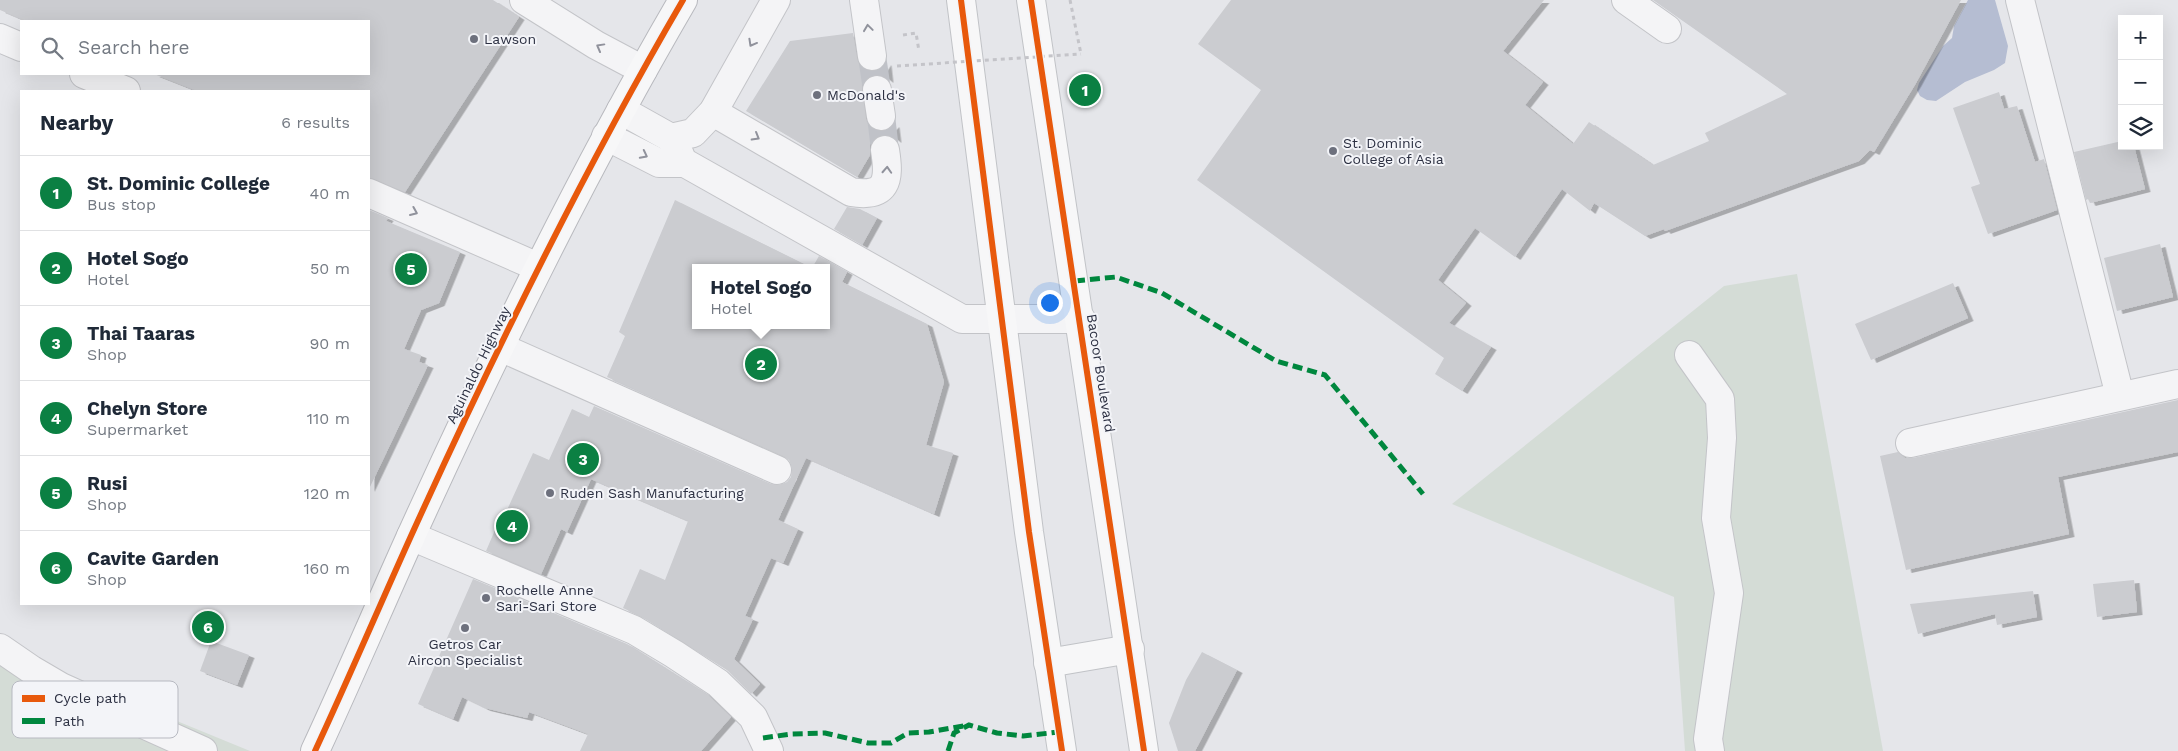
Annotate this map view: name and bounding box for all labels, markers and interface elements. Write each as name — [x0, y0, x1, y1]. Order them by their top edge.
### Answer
map controls — [2118, 15, 2163, 150]
button: + — [2118, 15, 2163, 60]
search box — [20, 20, 370, 75]
one-way arrow — [864, 24, 874, 32]
place label: Lawson — [484, 31, 536, 47]
marker: Lawson — [468, 33, 480, 45]
icon: search — [38, 34, 66, 62]
text: Search here — [78, 36, 189, 59]
one-way arrow — [748, 37, 758, 46]
one-way arrow — [596, 43, 605, 53]
button: − — [2118, 60, 2163, 105]
pin: 1 — [1069, 71, 1101, 109]
place label: McDonald's — [827, 87, 905, 103]
marker: McDonald's — [811, 89, 823, 101]
button: layers — [2118, 105, 2163, 150]
text: Nearby — [40, 110, 113, 135]
text: 6 results — [281, 113, 350, 132]
one-way arrow — [750, 131, 759, 141]
place label: St. Dominic College of Asia — [1343, 135, 1444, 167]
marker: St. Dominic College of Asia — [1327, 145, 1339, 157]
one-way arrow — [639, 149, 648, 159]
one-way arrow — [881, 165, 892, 173]
text: St. Dominic College — [87, 172, 270, 195]
text: 1 — [53, 184, 59, 203]
text: 40 m — [310, 184, 350, 203]
text: Bus stop — [87, 195, 156, 214]
one-way arrow — [409, 205, 418, 216]
text: Hotel Sogo — [87, 247, 189, 270]
pin: 5 — [395, 250, 427, 288]
text: 2 — [51, 259, 61, 278]
text: 50 m — [310, 259, 350, 278]
popup — [692, 264, 830, 329]
text: Hotel — [87, 270, 129, 289]
text: Hotel Sogo — [710, 276, 812, 299]
your location — [1037, 290, 1063, 316]
text: Hotel — [710, 299, 752, 318]
street label: Aguinaldo Highway — [443, 303, 514, 426]
street label: Bacoor Boulevard — [1084, 313, 1118, 433]
text: Thai Taaras — [87, 322, 195, 345]
text: 3 — [51, 334, 61, 353]
text: 90 m — [309, 334, 350, 353]
text: Shop — [87, 345, 127, 364]
pin: 2 — [745, 345, 777, 383]
text: Chelyn Store — [87, 397, 208, 420]
text: 4 — [51, 409, 61, 428]
text: 110 m — [307, 409, 350, 428]
text: Supermarket — [87, 420, 188, 439]
pin: 3 — [567, 440, 599, 478]
text: Rusi — [87, 472, 127, 495]
text: 5 — [51, 484, 61, 503]
text: 120 m — [304, 484, 350, 503]
place label: Ruden Sash Manufacturing — [560, 485, 744, 501]
marker: Ruden Sash Manufacturing — [544, 487, 556, 499]
text: Shop — [87, 495, 127, 514]
pin: 4 — [496, 507, 528, 545]
text: Cavite Garden — [87, 547, 219, 570]
text: 6 — [51, 559, 61, 578]
text: 160 m — [303, 559, 350, 578]
text: Shop — [87, 570, 127, 589]
place label: Rochelle Anne Sari-Sari Store — [496, 582, 597, 614]
marker: Rochelle Anne Sari-Sari Store — [480, 592, 492, 604]
pin: 6 — [192, 608, 224, 646]
marker: Getros Car Aircon Specialist — [459, 622, 471, 634]
place label: Getros Car Aircon Specialist — [408, 636, 522, 668]
legend — [12, 681, 178, 738]
text: Cycle path — [54, 690, 127, 706]
text: Path — [54, 713, 85, 729]

